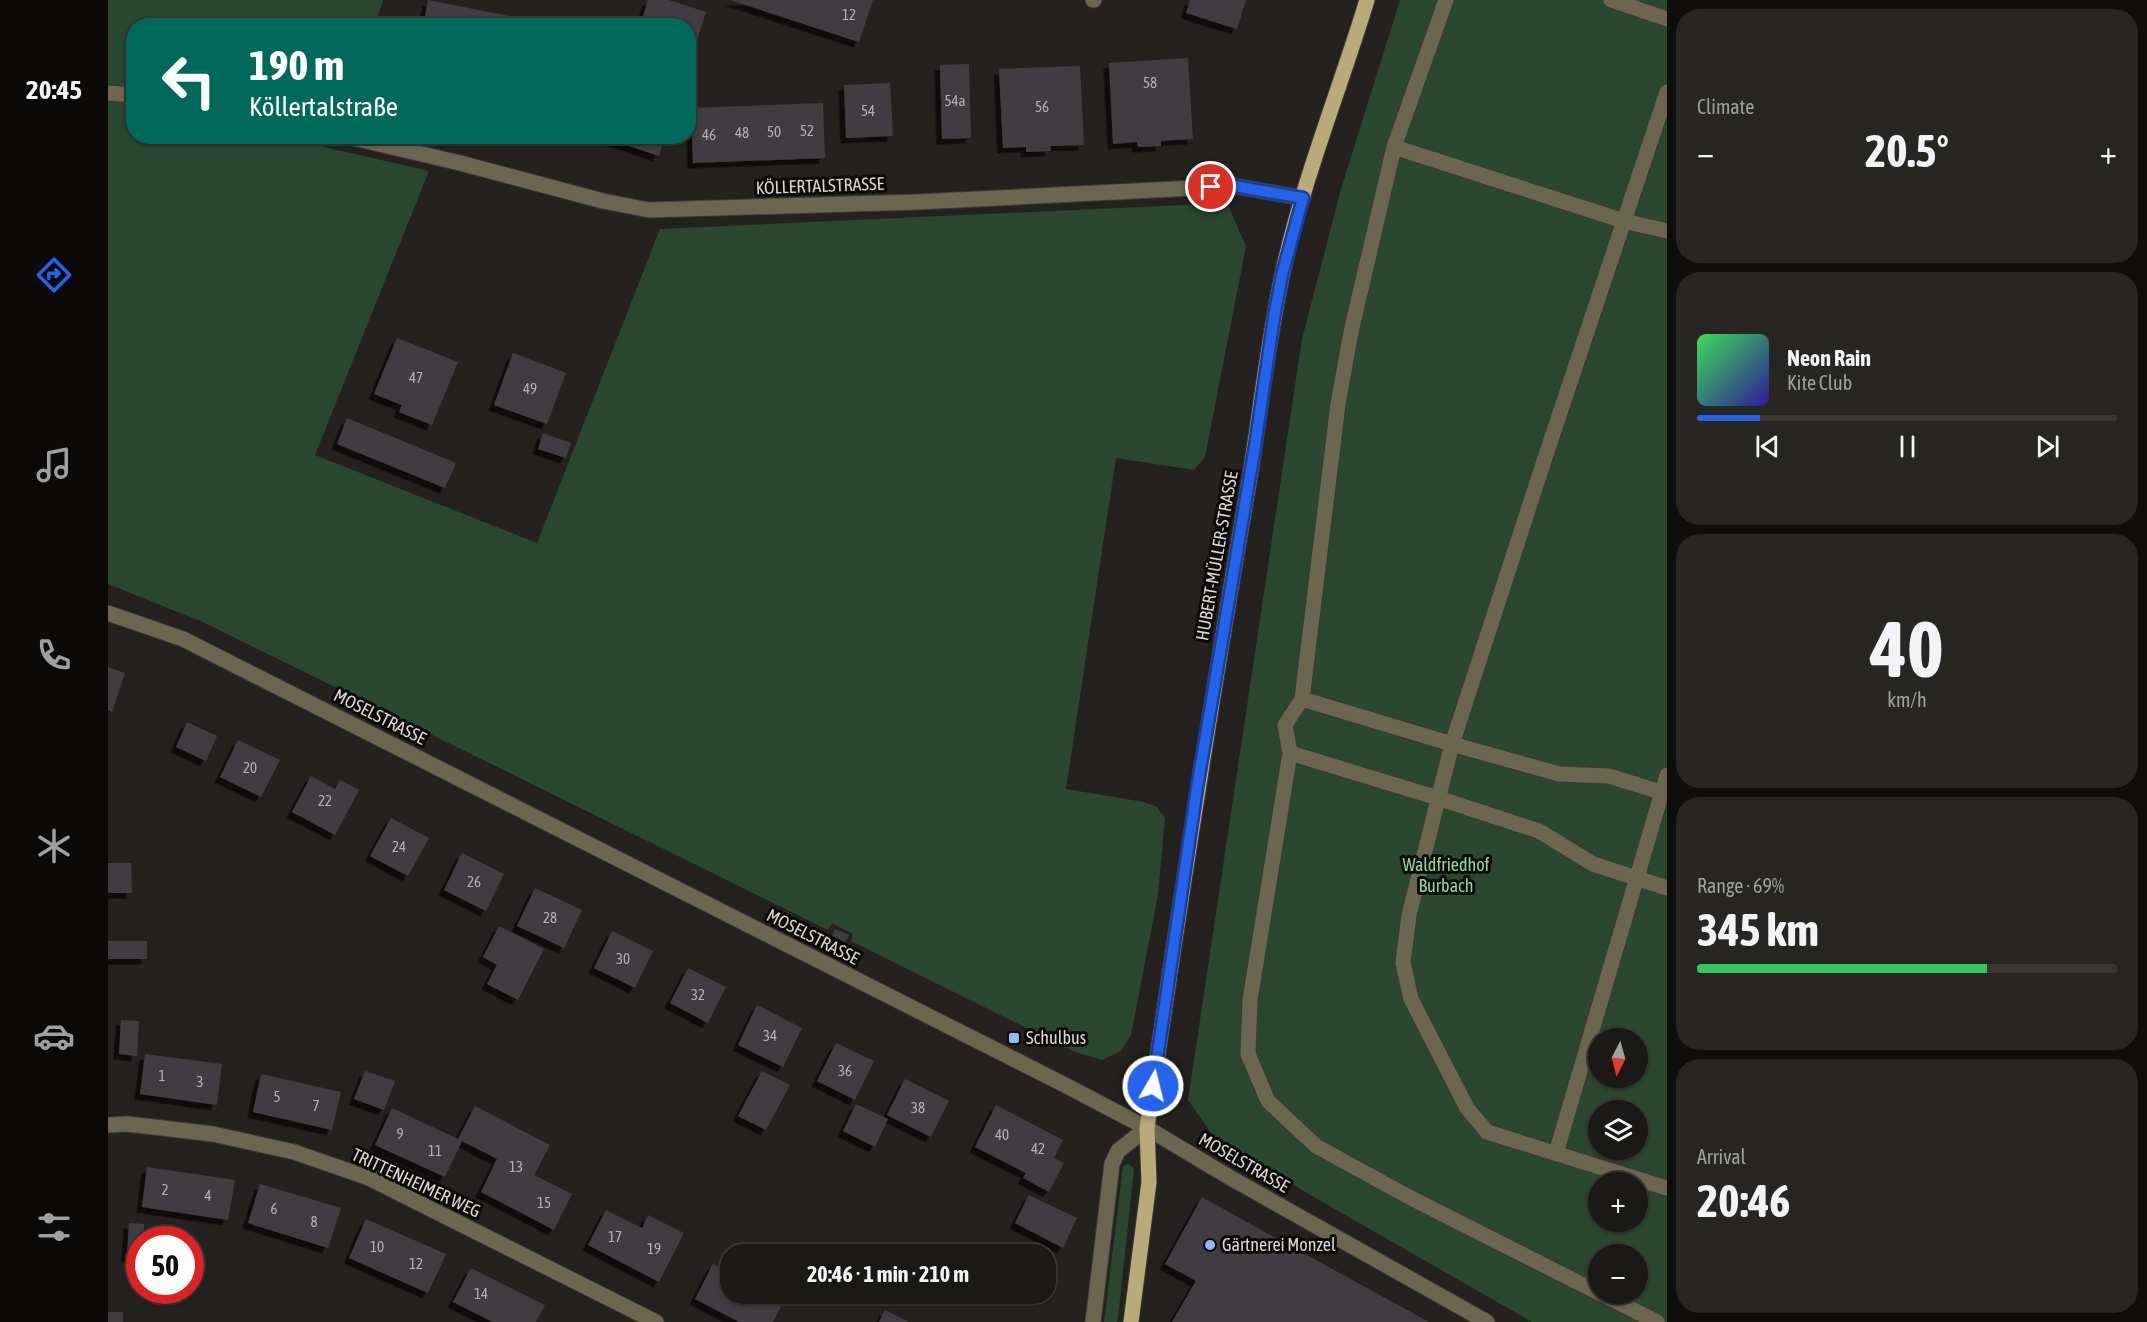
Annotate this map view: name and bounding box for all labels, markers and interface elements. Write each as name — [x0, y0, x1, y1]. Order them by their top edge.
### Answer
house number: 12 — [842, 6, 856, 23]
text: 190 m — [249, 41, 344, 89]
icon: left — [150, 42, 228, 120]
text: 20:45 — [26, 74, 82, 105]
house number: 58 — [1143, 74, 1157, 91]
text: Köllertalstraße — [249, 91, 398, 122]
house number: 54a — [944, 92, 966, 109]
text: Climate — [1697, 95, 1754, 118]
house number: 56 — [1035, 98, 1049, 115]
house number: 54 — [861, 102, 875, 119]
house number: 52 — [800, 122, 814, 139]
house number: 50 — [767, 123, 781, 140]
house number: 48 — [735, 124, 749, 141]
text: 20.5° — [1865, 125, 1949, 177]
house number: 46 — [702, 126, 716, 143]
text: − — [1697, 133, 1714, 171]
text: + — [2100, 133, 2117, 171]
pin — [1185, 161, 1236, 212]
icon: arrive — [1194, 170, 1227, 203]
street label: KÖLLERTALSTRASSE — [755, 173, 885, 198]
icon: directions — [33, 254, 75, 296]
text: Neon Rain — [1787, 345, 1871, 371]
house number: 47 — [409, 369, 423, 386]
text: Kite Club — [1787, 371, 1852, 394]
house number: 49 — [523, 380, 537, 397]
icon: previous — [1751, 430, 1784, 463]
icon: pause — [1891, 430, 1924, 463]
icon: next — [2031, 430, 2064, 463]
icon: music — [33, 444, 75, 486]
street label: HUBERT-MÜLLER-STRASSE — [1191, 469, 1242, 642]
text: 40 — [1870, 604, 1944, 694]
icon: phone — [33, 634, 75, 676]
street label: MOSELSTRASSE — [331, 684, 430, 749]
text: km/h — [1887, 688, 1927, 711]
house number: 20 — [243, 759, 257, 776]
house number: 22 — [318, 792, 332, 809]
icon: climate — [33, 825, 75, 867]
house number: 24 — [392, 838, 406, 855]
park label: Waldfriedhof Burbach — [1402, 854, 1490, 896]
house number: 26 — [467, 873, 481, 890]
text: Range · 69% — [1697, 874, 1784, 897]
street label: MOSELSTRASSE — [764, 904, 863, 969]
text: 345 km — [1697, 904, 1819, 956]
house number: 28 — [543, 909, 557, 926]
house number: 30 — [616, 950, 630, 967]
house number: 32 — [691, 986, 705, 1003]
icon: car — [33, 1015, 75, 1057]
house number: 34 — [763, 1027, 777, 1044]
place label: Schulbus — [1026, 1027, 1086, 1048]
north arrow — [1588, 1028, 1648, 1088]
map controls — [1588, 1028, 1648, 1304]
marker: Schulbus — [1007, 1031, 1021, 1045]
position arrow — [1121, 1054, 1185, 1118]
house number: 36 — [838, 1062, 852, 1079]
house number: 1 — [158, 1067, 166, 1084]
house number: 3 — [196, 1073, 204, 1090]
house number: 5 — [273, 1088, 281, 1105]
house number: 7 — [312, 1097, 320, 1114]
house number: 38 — [911, 1099, 925, 1116]
button: layers — [1588, 1100, 1648, 1160]
house number: 9 — [396, 1125, 404, 1142]
house number: 40 — [995, 1126, 1009, 1143]
street label: MOSELSTRASSE — [1195, 1128, 1293, 1197]
house number: 42 — [1031, 1140, 1045, 1157]
house number: 11 — [428, 1142, 442, 1159]
street label: TRITTENHEIMER WEG — [348, 1143, 484, 1222]
text: Arrival — [1697, 1145, 1746, 1168]
house number: 13 — [509, 1158, 523, 1175]
button: + — [1588, 1172, 1648, 1232]
text: 20:46 — [1697, 1175, 1791, 1227]
house number: 2 — [161, 1181, 169, 1198]
house number: 4 — [204, 1187, 212, 1204]
house number: 15 — [537, 1194, 551, 1211]
house number: 6 — [270, 1200, 278, 1217]
icon: filters — [33, 1206, 75, 1248]
house number: 8 — [310, 1213, 318, 1230]
speed limit sign: 50 — [126, 1226, 204, 1304]
house number: 17 — [608, 1228, 622, 1245]
place label: Gärtnerei Monzel — [1222, 1234, 1336, 1255]
house number: 10 — [370, 1238, 384, 1255]
marker: Gärtnerei Monzel — [1203, 1238, 1217, 1252]
house number: 19 — [647, 1240, 661, 1257]
button: − — [1588, 1244, 1648, 1304]
house number: 12 — [409, 1255, 423, 1272]
text: 20:46 · 1 min · 210 m — [807, 1261, 969, 1287]
house number: 14 — [474, 1285, 488, 1302]

